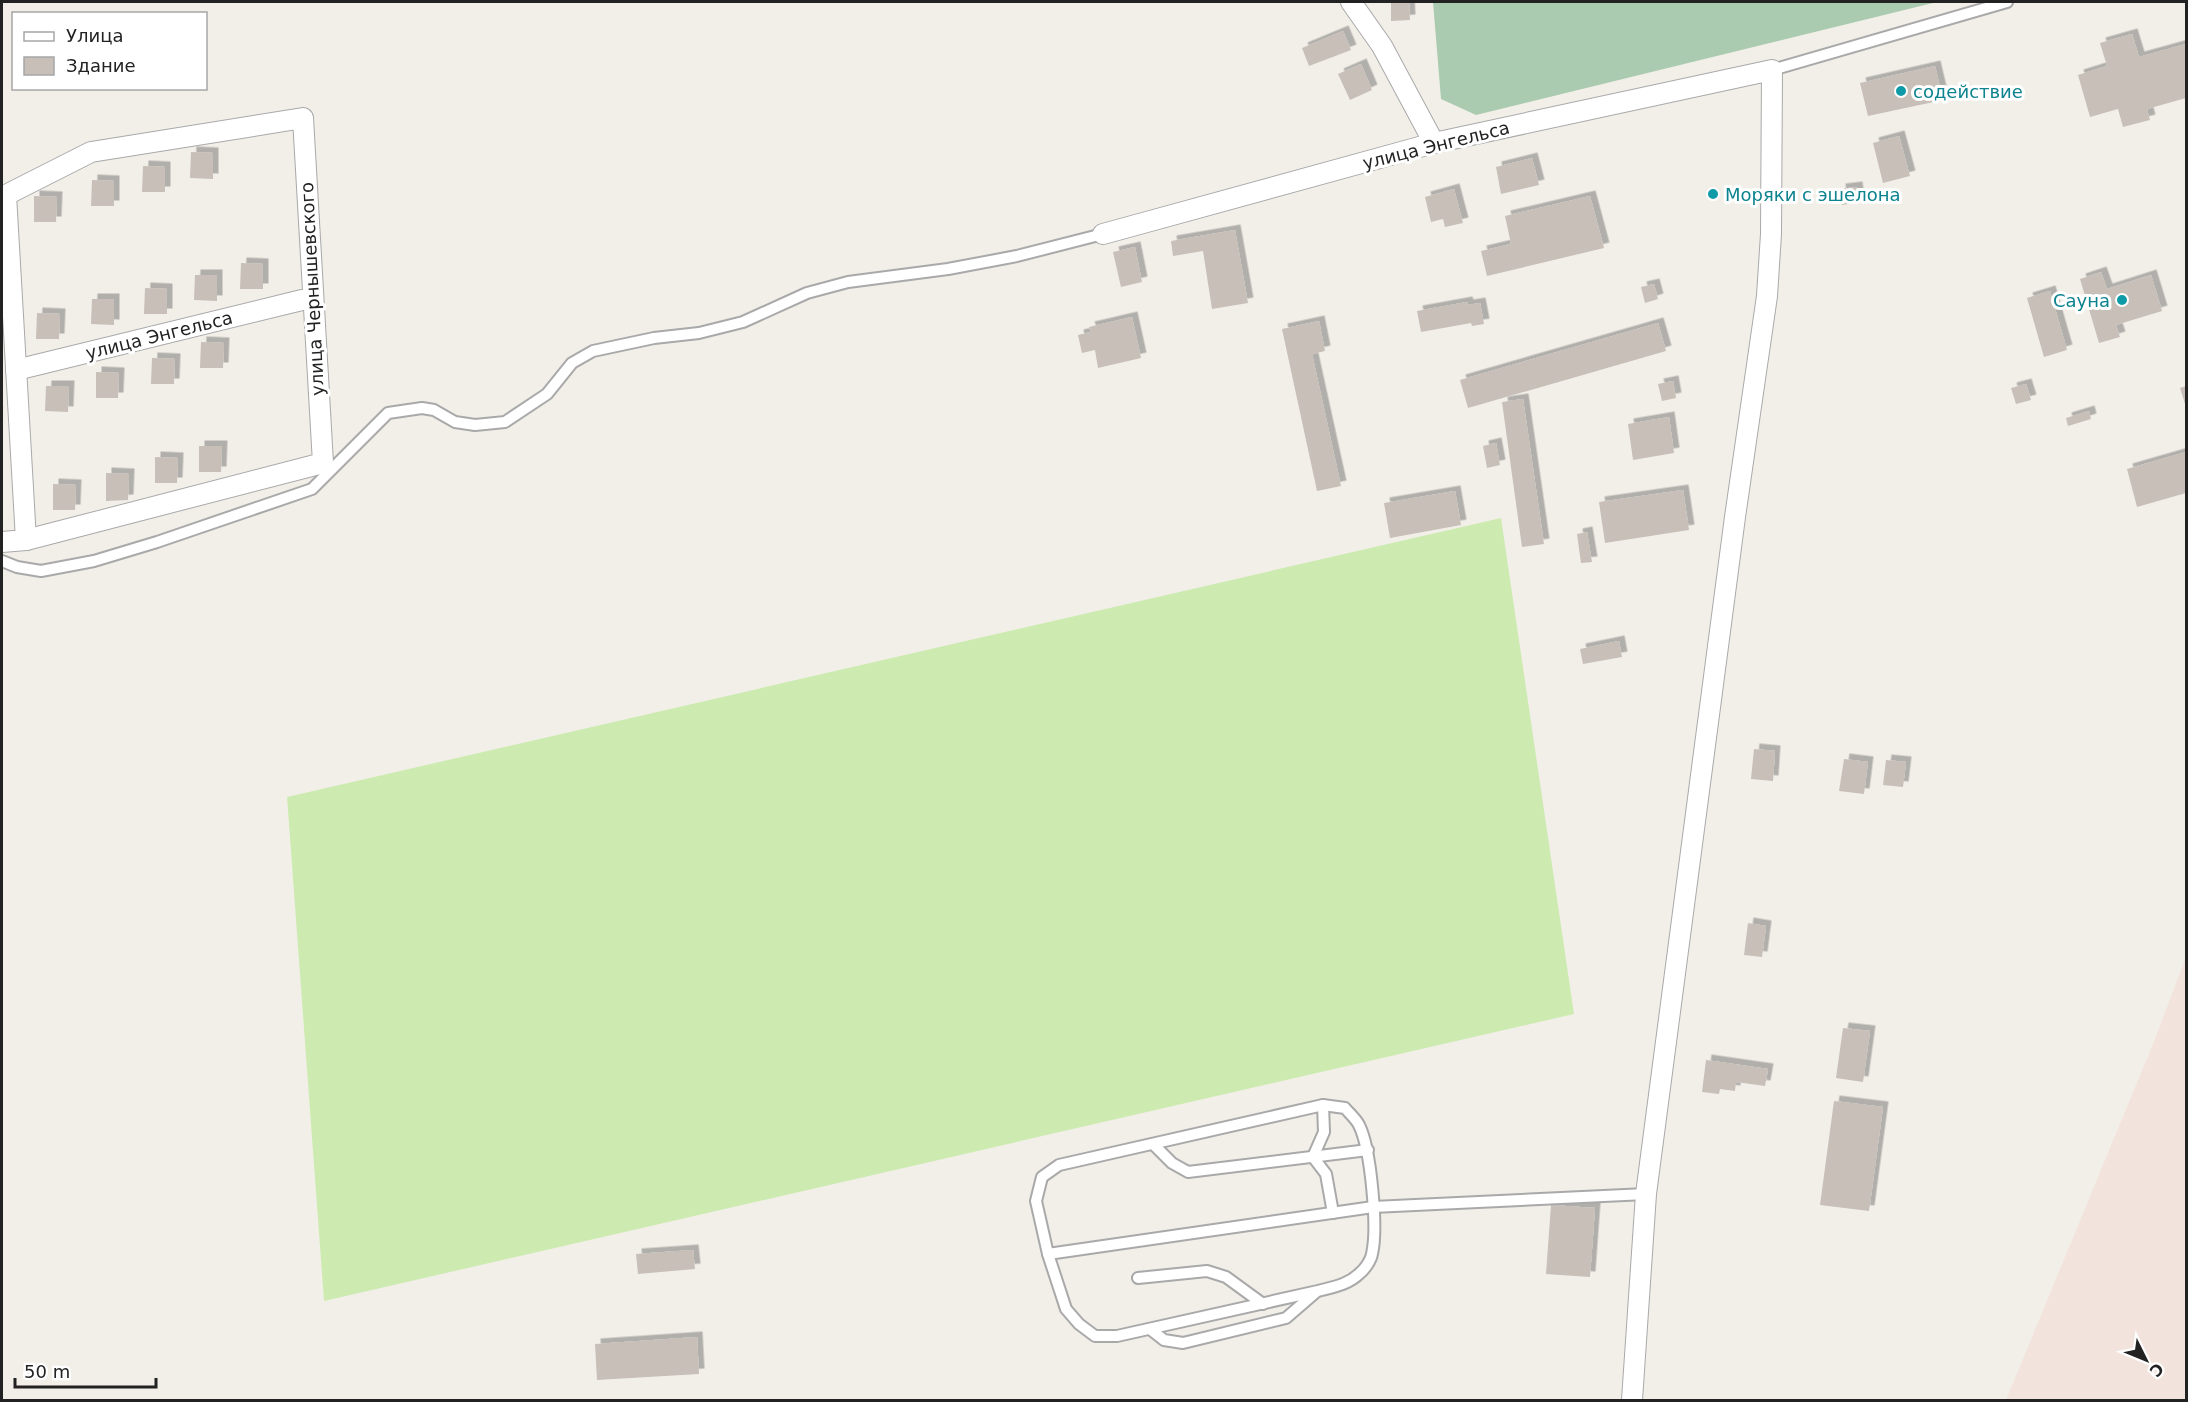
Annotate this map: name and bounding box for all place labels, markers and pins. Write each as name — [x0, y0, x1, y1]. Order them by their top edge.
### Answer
place label: содействие — [1913, 81, 2023, 102]
marker: содействие — [1894, 84, 1908, 98]
place label: Моряки с эшелона — [1725, 184, 1900, 205]
marker: Моряки с эшелона — [1706, 187, 1720, 201]
place label: Сауна — [2053, 290, 2110, 311]
marker: Сауна — [2115, 293, 2129, 307]

